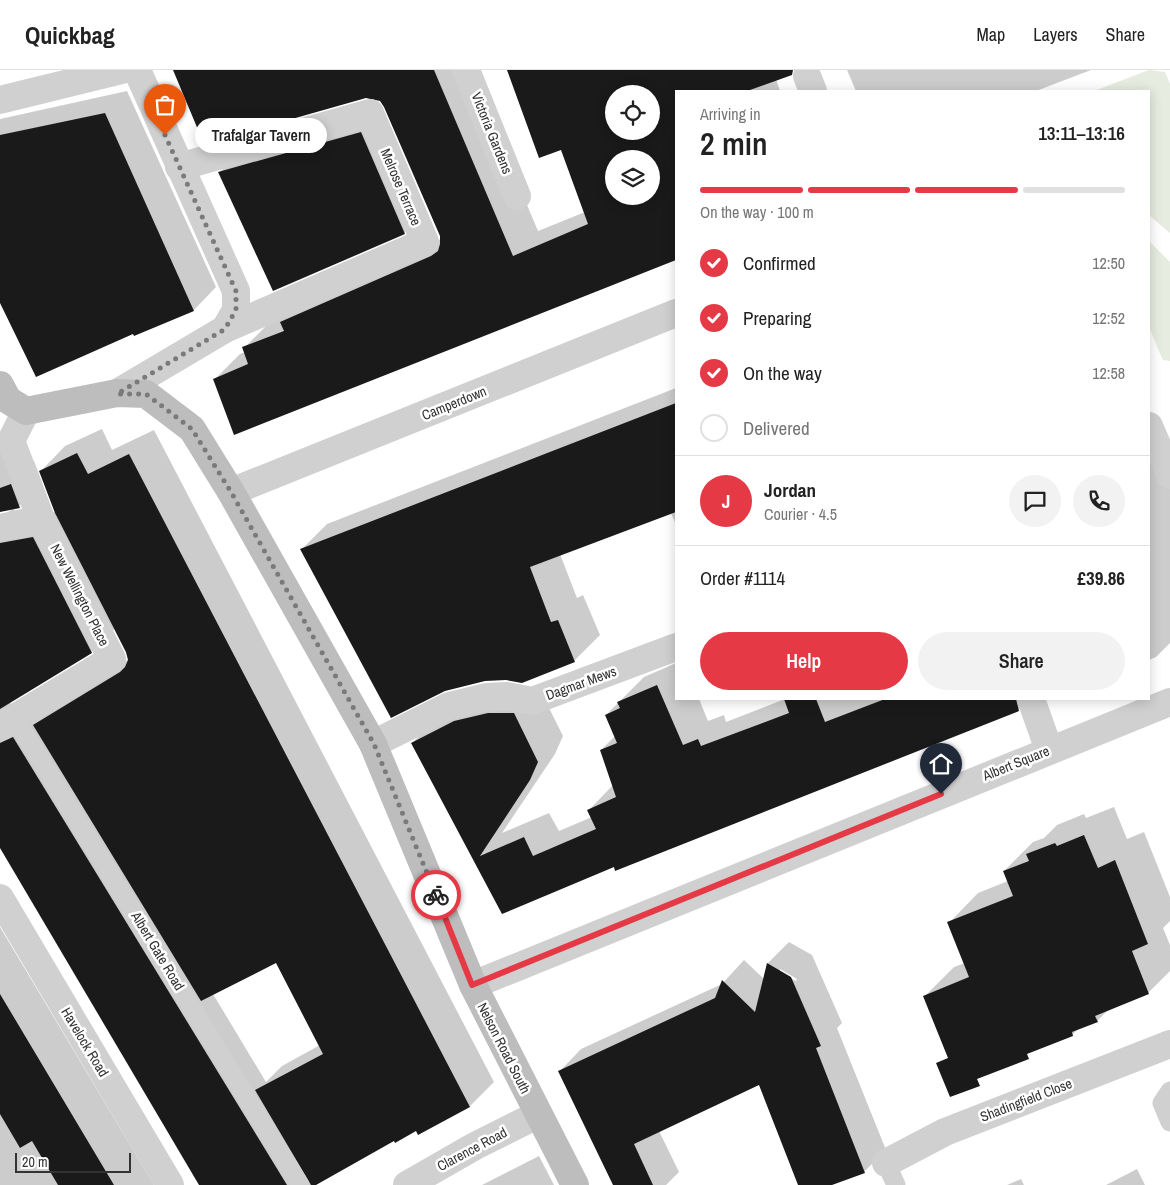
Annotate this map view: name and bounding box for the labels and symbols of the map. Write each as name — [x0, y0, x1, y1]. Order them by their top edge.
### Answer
pin — [144, 84, 186, 135]
street label: Victoria Gardens — [467, 89, 517, 177]
callout: Trafalgar Tavern — [195, 118, 328, 152]
street label: Melrose Terrace — [377, 146, 425, 228]
street label: Camperdown — [419, 382, 489, 424]
street label: New Wellington Place — [47, 541, 113, 649]
street label: Dagmar Mews — [543, 662, 619, 704]
street label: Albert Square — [979, 742, 1052, 785]
pin — [920, 743, 962, 794]
courier — [411, 870, 461, 920]
street label: Albert Gate Road — [127, 907, 189, 994]
street label: Nelson Road South — [473, 1000, 535, 1096]
street label: Havelock Road — [57, 1004, 113, 1080]
street label: Shadingfield Close — [977, 1074, 1075, 1126]
street label: Clarence Road — [434, 1123, 510, 1175]
scale bar — [15, 1150, 131, 1173]

